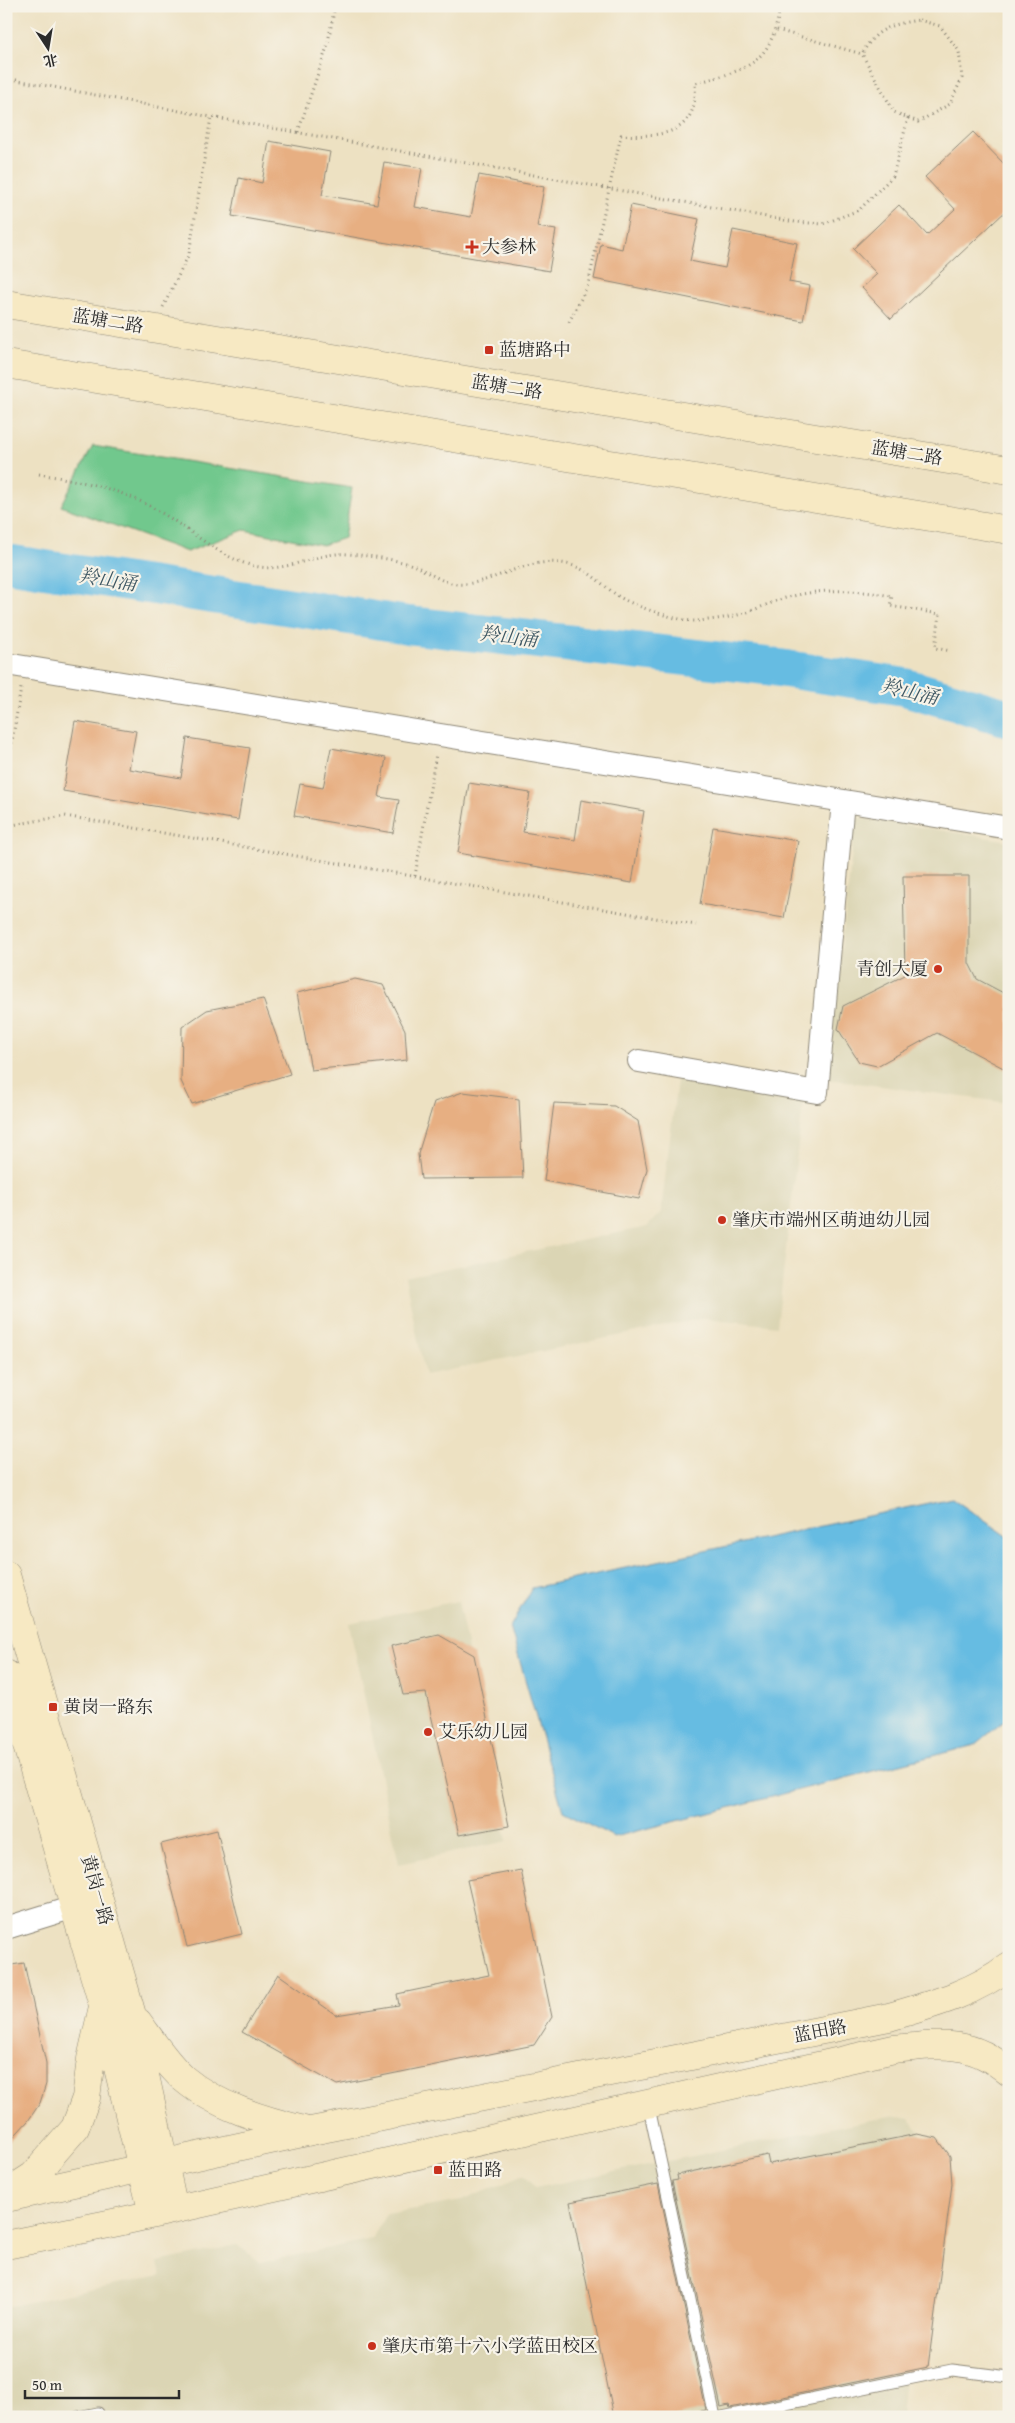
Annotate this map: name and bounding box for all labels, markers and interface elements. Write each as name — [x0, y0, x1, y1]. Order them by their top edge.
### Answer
north arrow — [22, 22, 72, 72]
text: 北 — [42, 49, 60, 72]
place label: 大参林 — [482, 233, 536, 260]
marker: 大参林 — [466, 241, 478, 253]
street label: 蓝塘二路 — [70, 302, 146, 339]
place label: 蓝塘路中 — [499, 336, 571, 363]
marker: 蓝塘路中 — [483, 344, 495, 356]
street label: 蓝塘二路 — [469, 368, 545, 405]
street label: 蓝塘二路 — [869, 434, 945, 471]
water label: 羚山涌 — [78, 561, 140, 598]
water label: 羚山涌 — [479, 619, 541, 654]
water label: 羚山涌 — [879, 671, 943, 712]
place label: 青创大厦 — [856, 955, 928, 982]
marker: 青创大厦 — [932, 963, 944, 975]
place label: 肇庆市端州区萌迪幼儿园 — [732, 1206, 930, 1233]
marker: 肇庆市端州区萌迪幼儿园 — [716, 1214, 728, 1226]
place label: 黄岗一路东 — [63, 1693, 153, 1720]
marker: 黄岗一路东 — [47, 1701, 59, 1713]
place label: 艾乐幼儿园 — [438, 1718, 528, 1745]
marker: 艾乐幼儿园 — [422, 1726, 434, 1738]
street label: 黄岗一路 — [75, 1852, 120, 1928]
street label: 蓝田路 — [791, 2012, 849, 2049]
place label: 蓝田路 — [448, 2156, 502, 2183]
marker: 蓝田路 — [432, 2164, 444, 2176]
place label: 肇庆市第十六小学蓝田校区 — [382, 2332, 598, 2359]
marker: 肇庆市第十六小学蓝田校区 — [366, 2340, 378, 2352]
scale bar — [25, 2368, 179, 2400]
text: 50 m — [32, 2374, 63, 2395]

